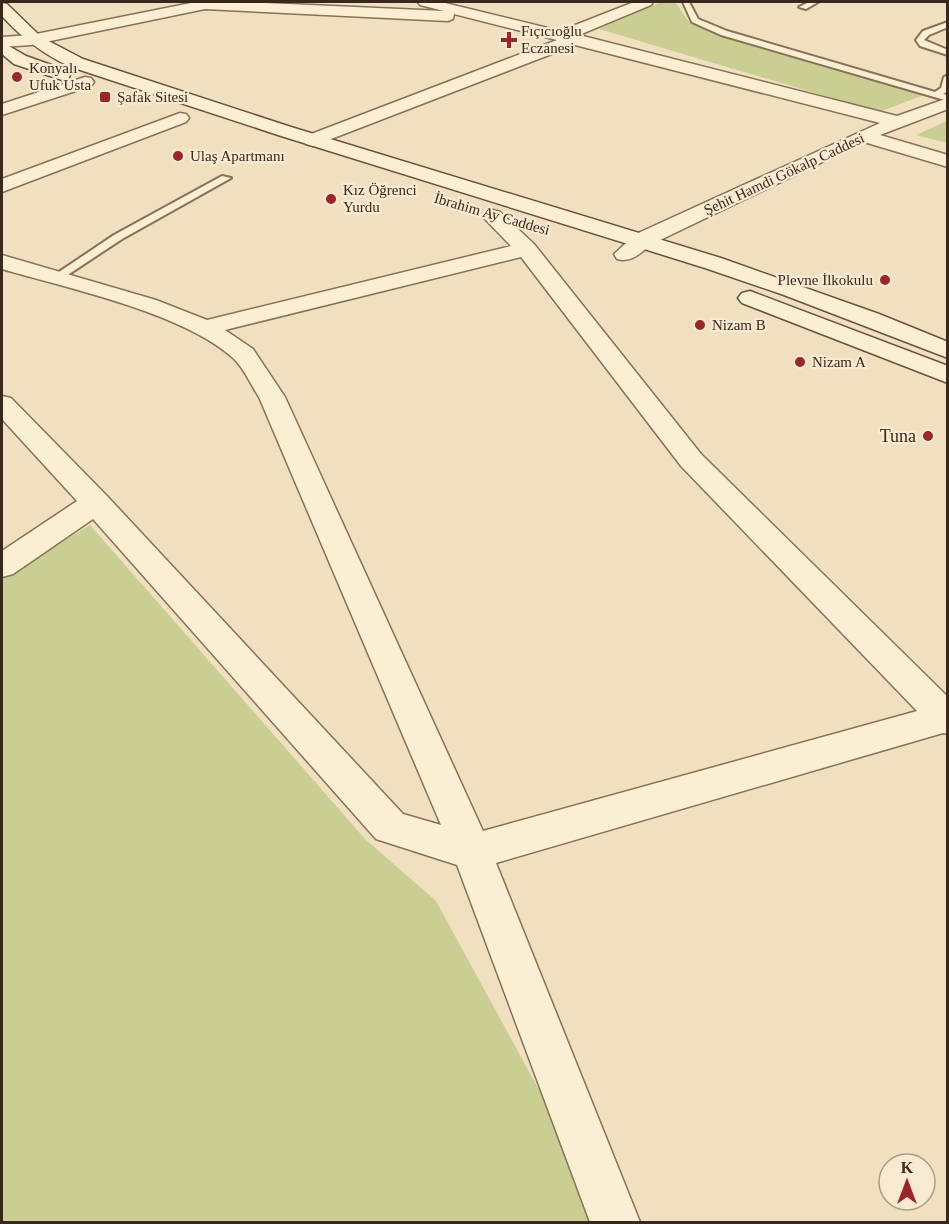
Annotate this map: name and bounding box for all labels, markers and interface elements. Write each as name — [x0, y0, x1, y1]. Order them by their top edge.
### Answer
place label: Fıçıcıoğlu Eczanesi — [521, 23, 582, 56]
marker: Fıçıcıoğlu Eczanesi — [502, 33, 516, 47]
place label: Konyalı Ufuk Usta — [29, 60, 91, 93]
marker: Konyalı Ufuk Usta — [10, 70, 24, 84]
place label: Şafak Sitesi — [117, 89, 188, 105]
marker: Şafak Sitesi — [98, 90, 112, 104]
street label: Şehit Hamdi Gökalp Caddesi — [701, 130, 867, 218]
place label: Ulaş Apartmanı — [190, 148, 285, 164]
marker: Ulaş Apartmanı — [171, 149, 185, 163]
place label: Kız Öğrenci Yurdu — [343, 182, 417, 215]
street label: İbrahim Ay Caddesi — [432, 190, 552, 238]
marker: Kız Öğrenci Yurdu — [324, 192, 338, 206]
place label: Plevne İlkokulu — [778, 272, 873, 288]
marker: Plevne İlkokulu — [878, 273, 892, 287]
place label: Nizam B — [712, 317, 766, 333]
marker: Nizam B — [693, 318, 707, 332]
place label: Nizam A — [812, 354, 866, 370]
marker: Nizam A — [793, 355, 807, 369]
place label: Tuna — [880, 426, 916, 446]
marker: Tuna — [921, 429, 935, 443]
north arrow — [877, 1152, 937, 1212]
text: K — [901, 1159, 914, 1176]

